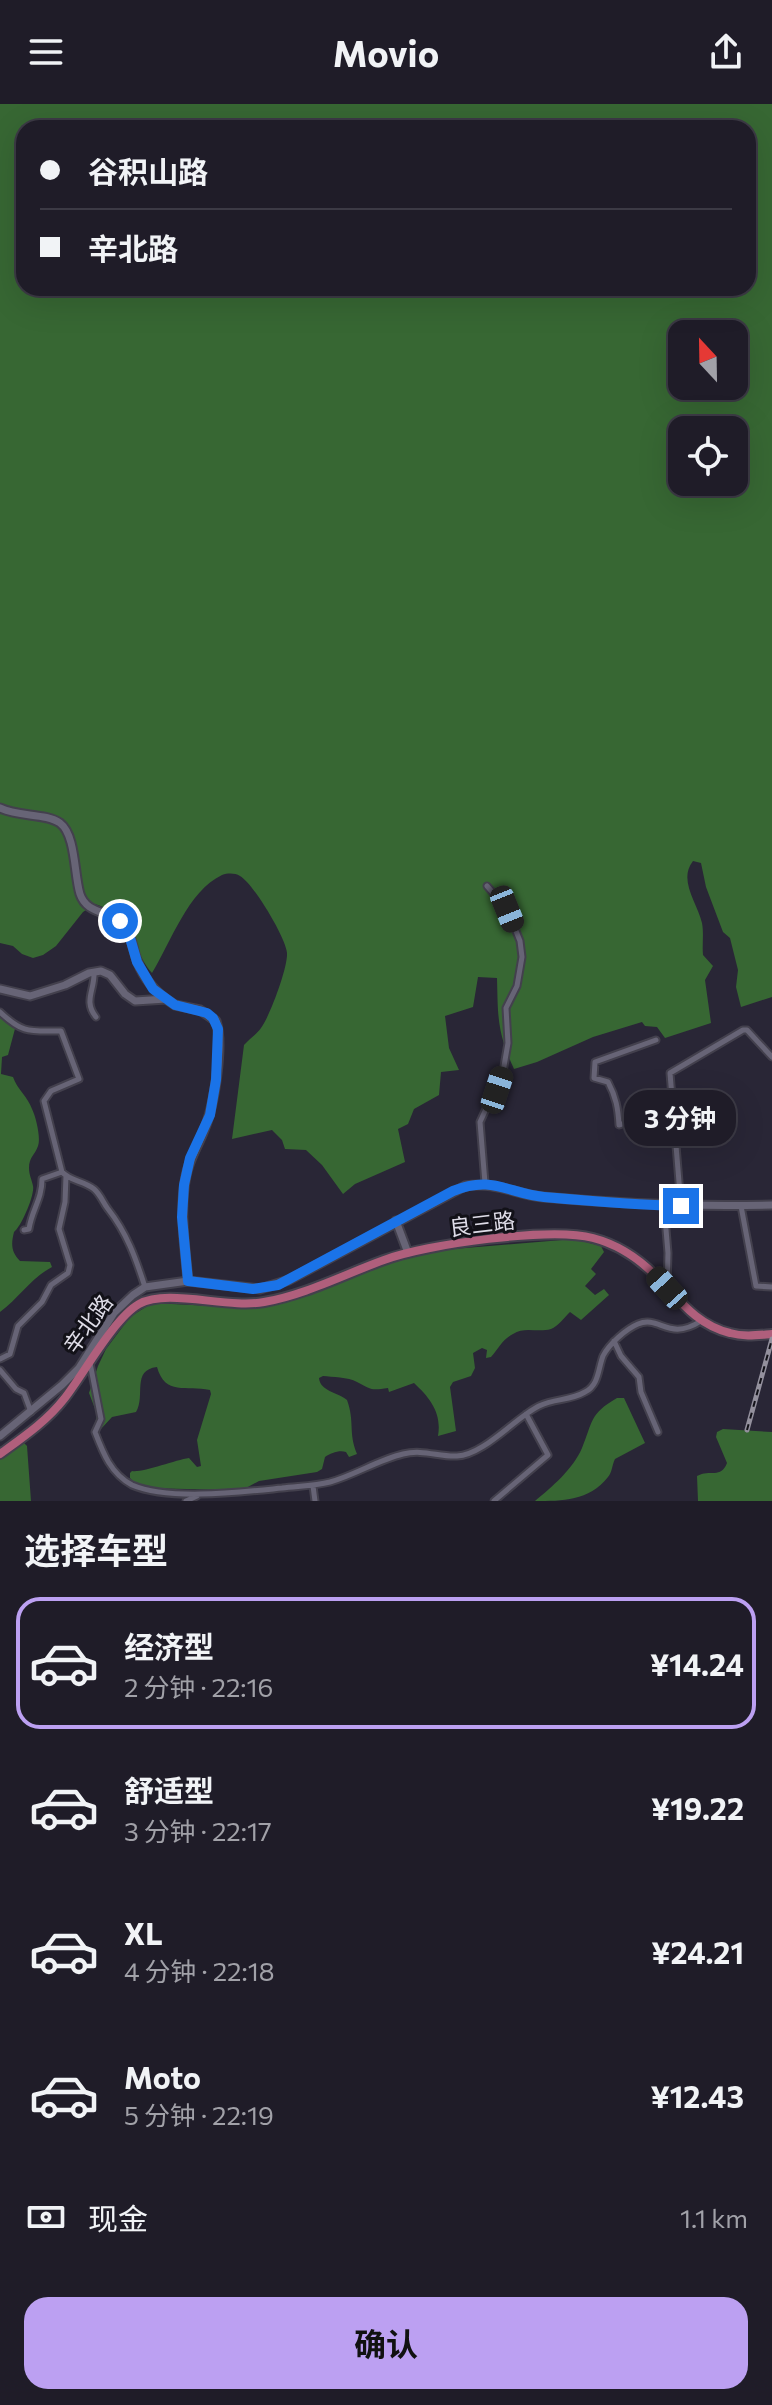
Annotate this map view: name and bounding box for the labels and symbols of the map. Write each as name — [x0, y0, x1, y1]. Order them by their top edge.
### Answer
north arrow — [668, 320, 748, 400]
car — [487, 882, 527, 936]
route start — [102, 903, 138, 939]
car — [478, 1063, 516, 1117]
callout: 3 分钟 — [625, 1090, 737, 1146]
route end — [663, 1188, 699, 1224]
street label: 良三路 — [448, 1206, 516, 1241]
car — [642, 1262, 692, 1314]
street label: 辛北路 — [57, 1289, 118, 1358]

